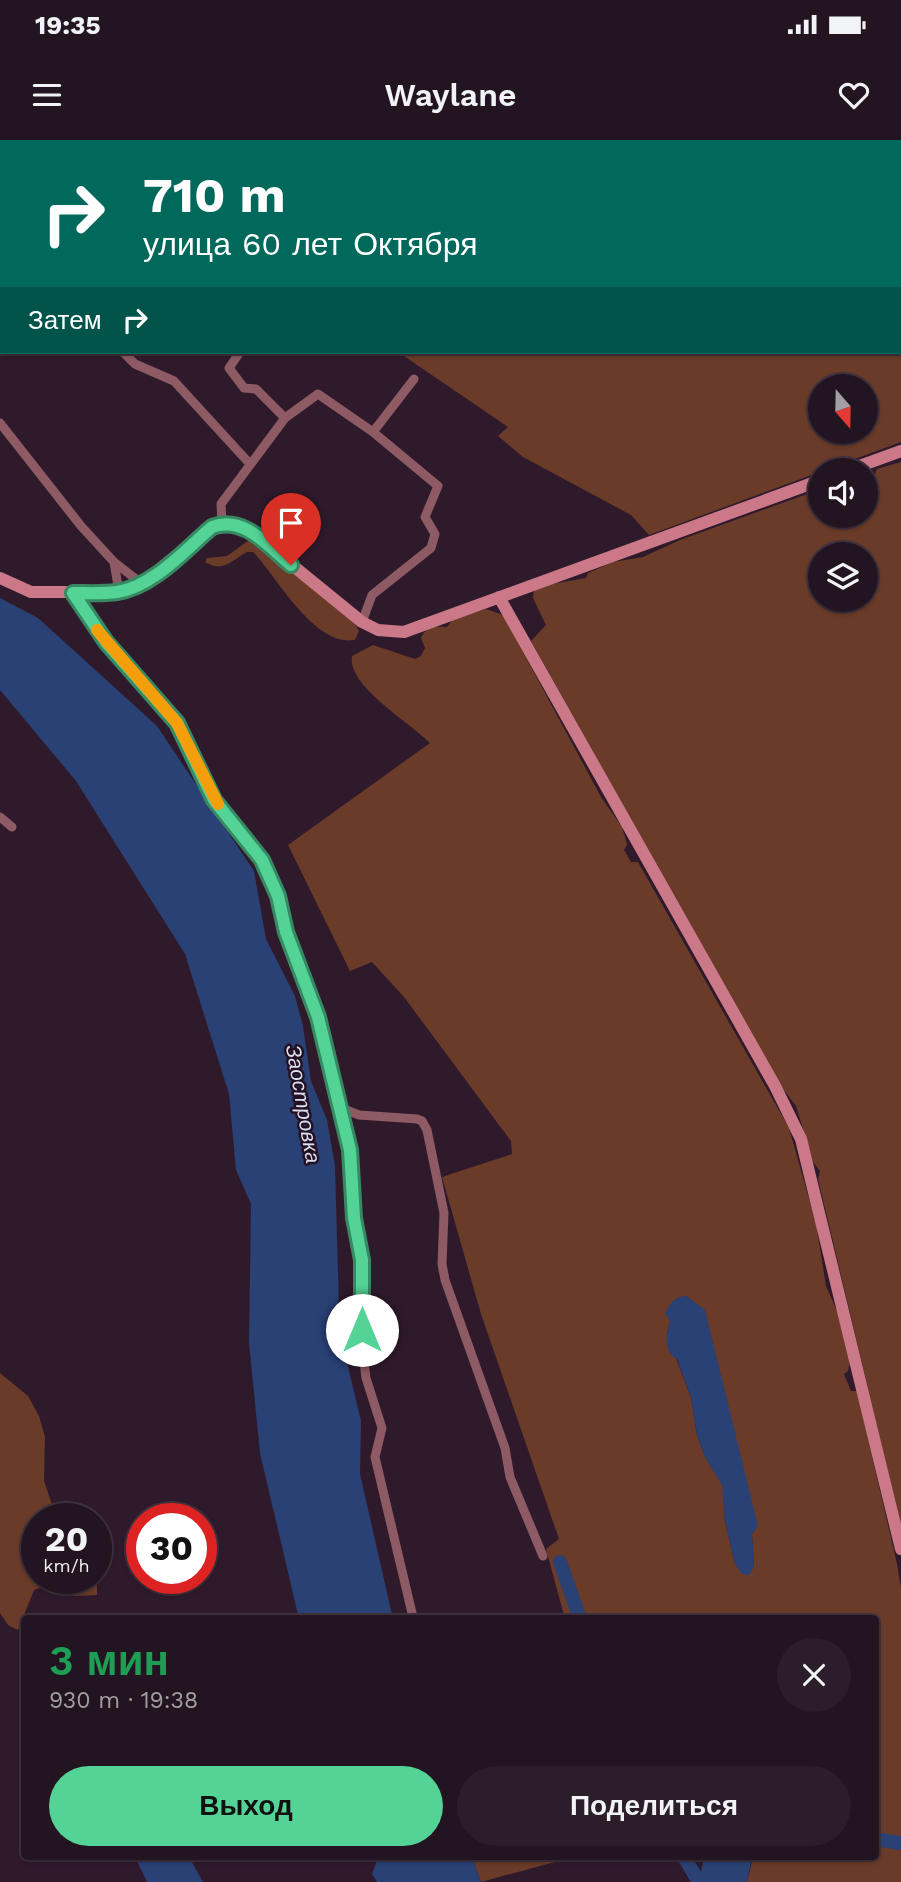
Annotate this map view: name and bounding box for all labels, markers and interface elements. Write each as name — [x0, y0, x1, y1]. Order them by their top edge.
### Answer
text: 19:35 — [35, 10, 101, 40]
icon: menu — [28, 76, 66, 114]
text: Waylane — [384, 76, 517, 114]
icon: heart — [835, 76, 873, 114]
text: 710 m — [143, 166, 286, 224]
icon: right — [28, 168, 119, 259]
text: улица 60 лет Октября — [143, 225, 477, 263]
icon: right — [116, 301, 154, 339]
text: Затем — [28, 305, 102, 335]
north arrow — [808, 374, 878, 444]
map controls — [808, 374, 878, 612]
button: sound — [808, 458, 878, 528]
pin — [261, 493, 321, 565]
icon: arrive — [272, 504, 310, 542]
button: layers — [808, 542, 878, 612]
water label: Заостровка — [281, 1043, 326, 1165]
position arrow — [325, 1293, 399, 1367]
speed limit sign: 30 — [126, 1503, 217, 1594]
text: 20 — [45, 1518, 88, 1560]
text: km/h — [43, 1555, 90, 1576]
text: 3 мин — [49, 1636, 169, 1685]
button: close — [777, 1638, 851, 1712]
text: 930 m · 19:38 — [49, 1687, 198, 1714]
button: Выход — [49, 1766, 443, 1846]
button: Поделиться — [457, 1766, 851, 1846]

